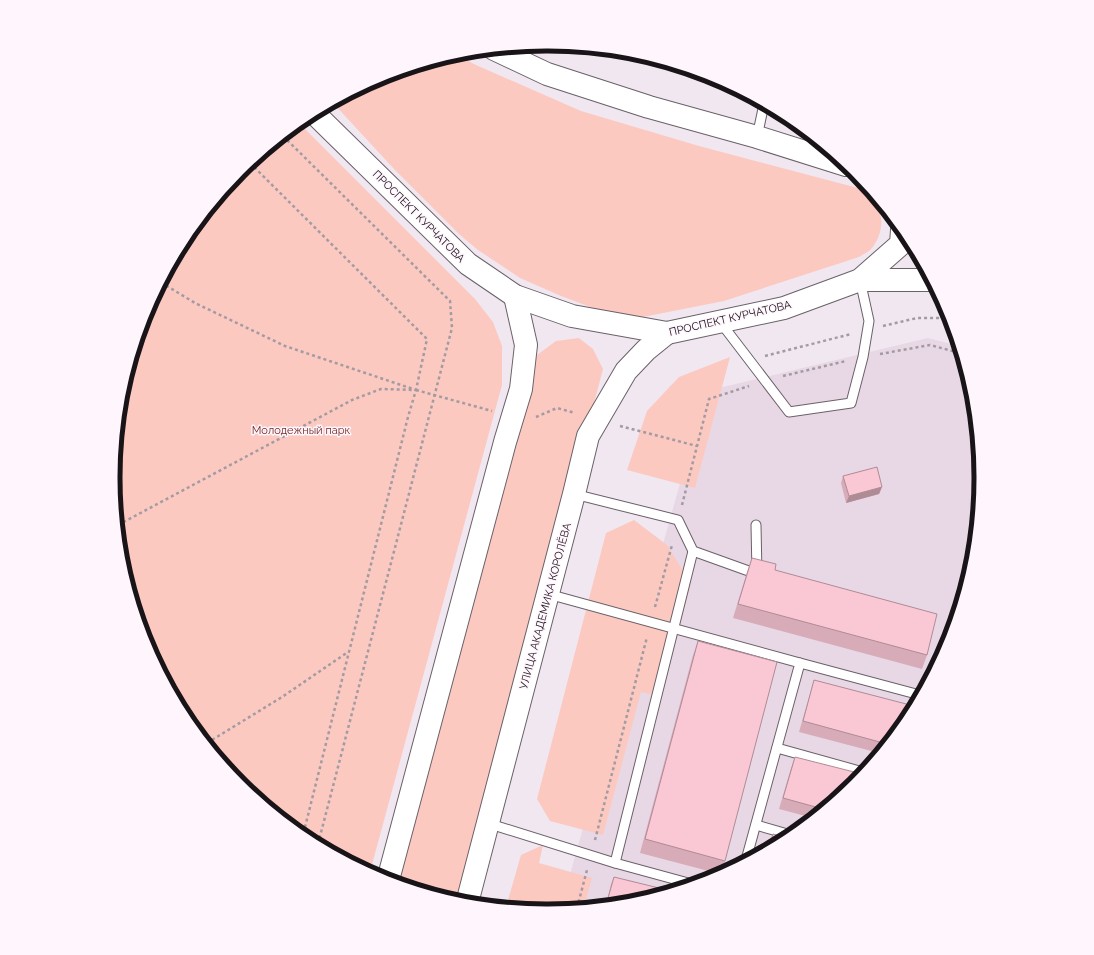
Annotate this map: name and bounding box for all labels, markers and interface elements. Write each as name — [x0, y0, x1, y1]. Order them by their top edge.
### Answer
street label: ПРОСПЕКТ КУРЧАТОВА — [370, 168, 468, 265]
street label: ПРОСПЕКТ КУРЧАТОВА — [668, 298, 793, 339]
park label: Молодежный парк — [252, 424, 350, 437]
street label: УЛИЦА АКАДЕМИКА КОРОЛЁВА — [517, 521, 574, 691]

